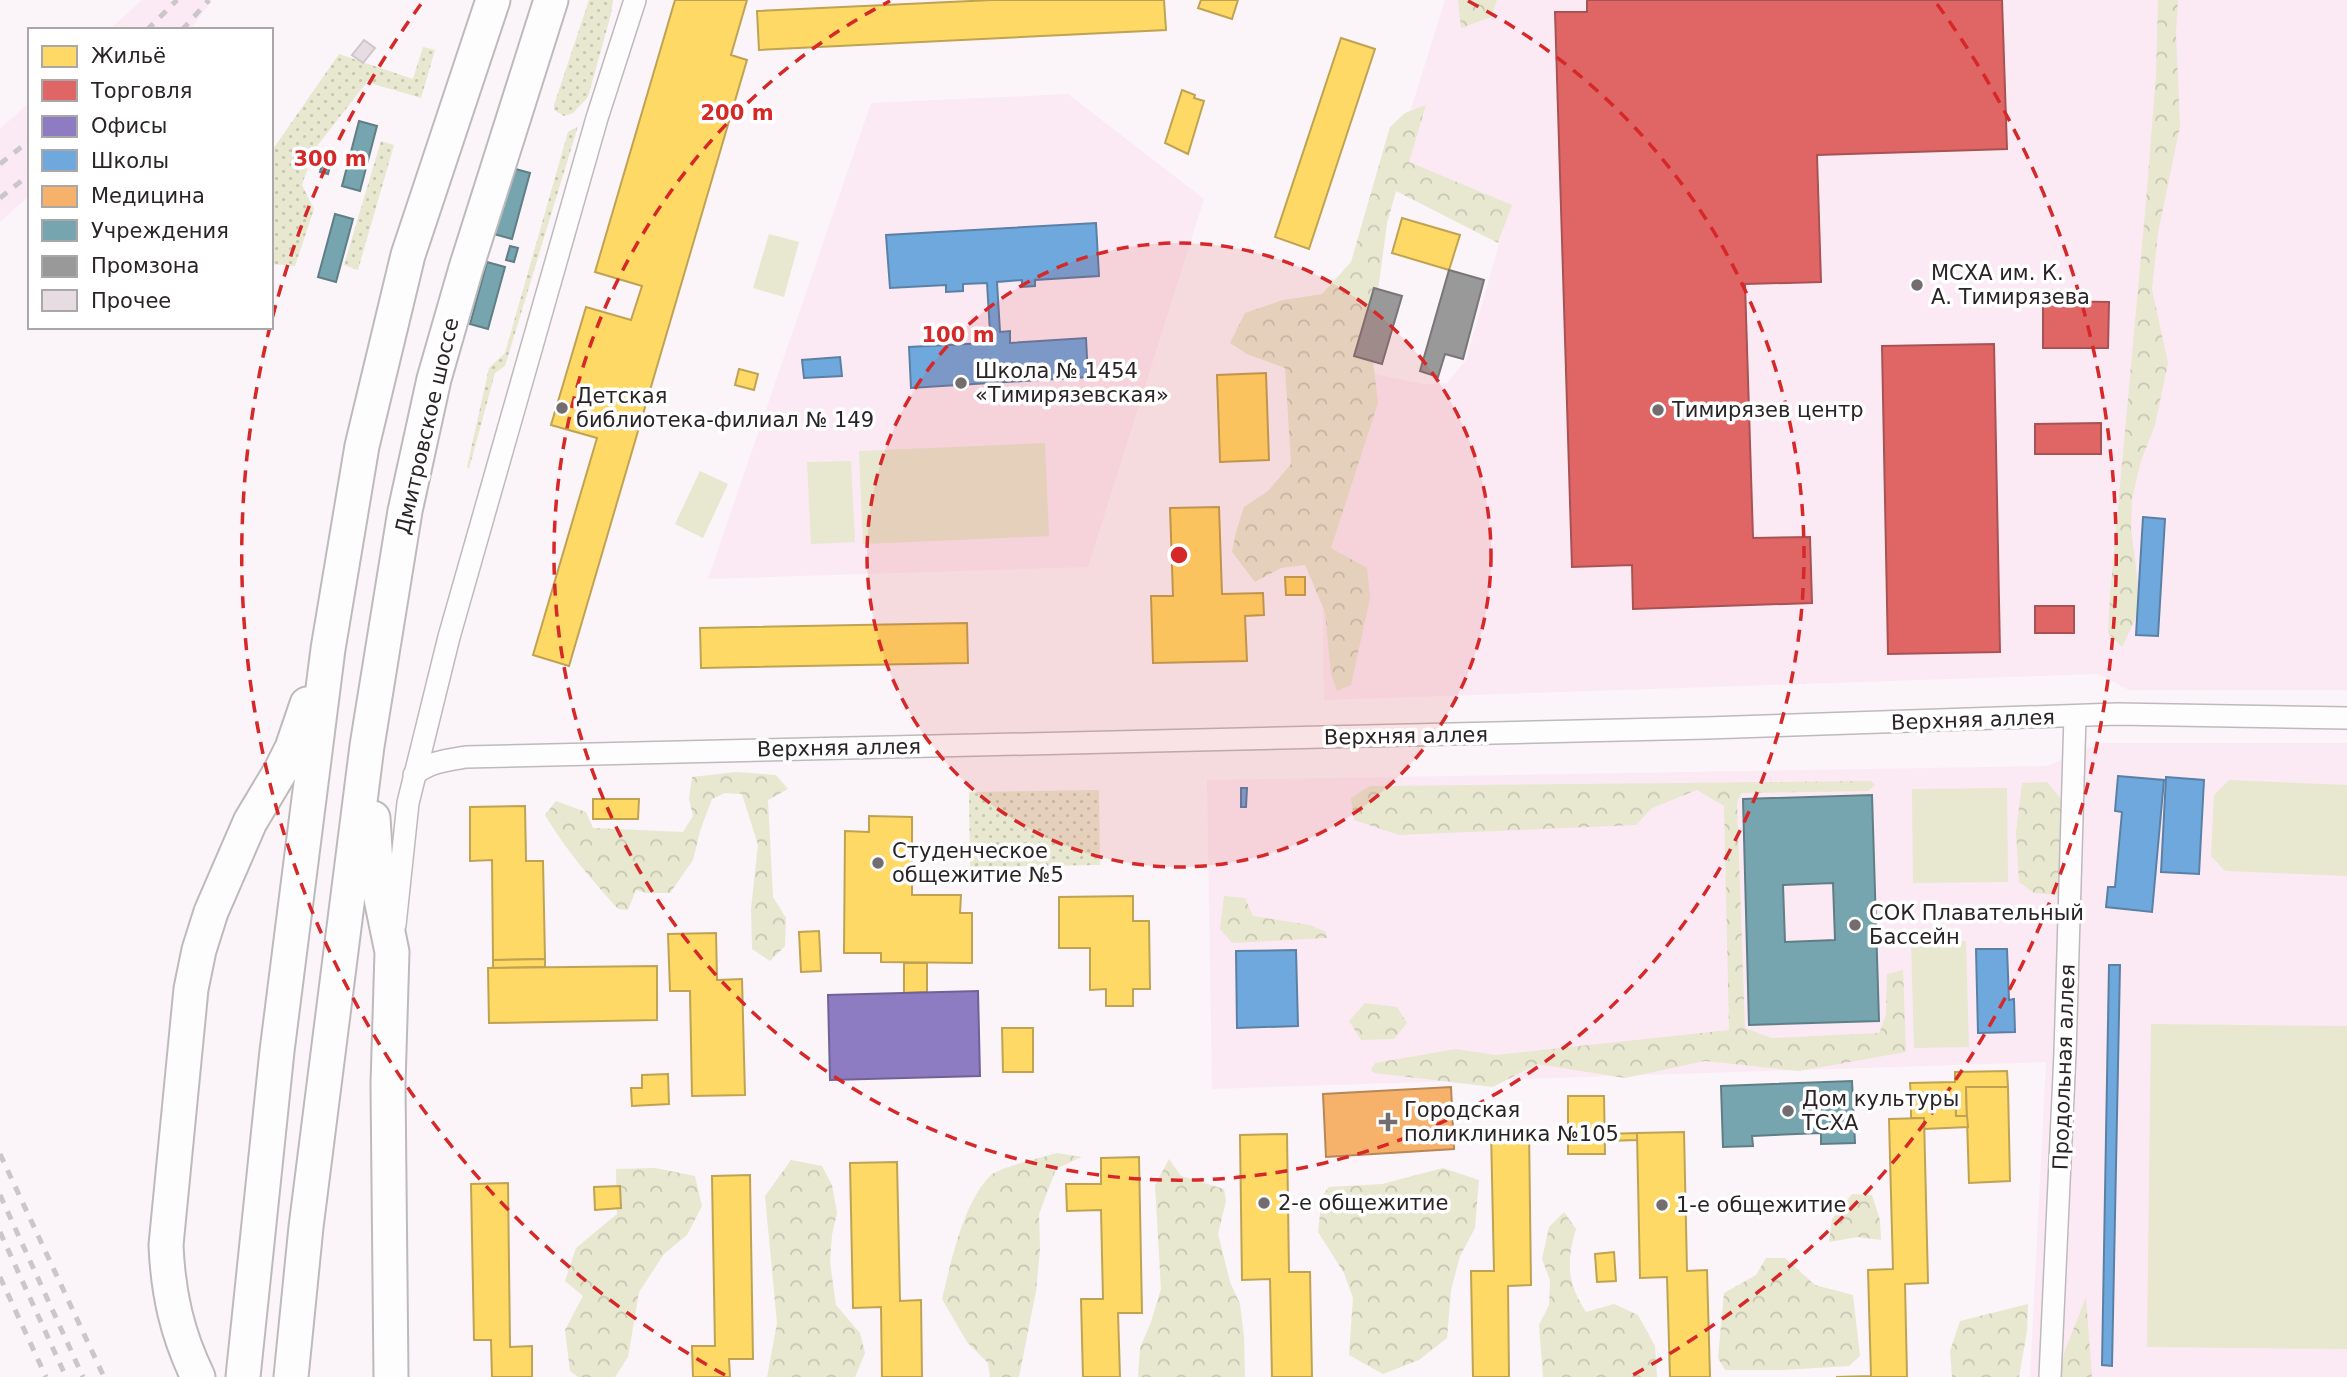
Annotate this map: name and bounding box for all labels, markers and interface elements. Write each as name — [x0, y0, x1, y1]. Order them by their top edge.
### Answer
legend — [28, 28, 273, 329]
text: Жильё — [91, 44, 166, 68]
text: Торговля — [90, 79, 192, 103]
text: 200 m — [700, 101, 774, 125]
text: Офисы — [91, 114, 167, 138]
text: 300 m — [293, 147, 367, 171]
text: Школы — [91, 149, 169, 173]
text: Медицина — [91, 184, 205, 208]
text: Учреждения — [91, 219, 229, 243]
text: Промзона — [91, 254, 199, 278]
place label: МСХА им. К. А. Тимирязева — [1931, 261, 2090, 309]
marker: МСХА им. К. А. Тимирязева — [1909, 277, 1925, 293]
text: Прочее — [91, 289, 171, 313]
street label: Дмитровское шоссе — [390, 315, 464, 537]
text: 100 m — [921, 323, 995, 347]
place label: Школа № 1454 «Тимирязевская» — [975, 359, 1169, 407]
marker: Школа № 1454 «Тимирязевская» — [953, 375, 969, 391]
place label: Детская библиотека-филиал № 149 — [576, 384, 874, 432]
place label: Тимирязев центр — [1671, 398, 1864, 422]
marker: Детская библиотека-филиал № 149 — [554, 400, 570, 416]
marker: Тимирязев центр — [1650, 402, 1666, 418]
centre of rings — [1167, 543, 1191, 567]
street label: Верхняя аллея — [1891, 705, 2055, 735]
street label: Верхняя аллея — [1324, 723, 1488, 749]
street label: Верхняя аллея — [757, 735, 921, 761]
place label: Студенческое общежитие №5 — [892, 839, 1064, 887]
marker: Студенческое общежитие №5 — [870, 855, 886, 871]
place label: СОК Плавательный Бассейн — [1869, 901, 2084, 949]
marker: СОК Плавательный Бассейн — [1847, 917, 1863, 933]
street label: Продольная аллея — [2048, 963, 2080, 1171]
place label: Дом культуры ТСХА — [1801, 1087, 1959, 1135]
place label: Городская поликлиника №105 — [1404, 1098, 1619, 1146]
marker: Дом культуры ТСХА — [1780, 1103, 1796, 1119]
marker: Городская поликлиника №105 — [1378, 1112, 1398, 1132]
place label: 2-е общежитие — [1278, 1191, 1448, 1215]
place label: 1-е общежитие — [1676, 1193, 1846, 1217]
marker: 2-е общежитие — [1256, 1195, 1272, 1211]
marker: 1-е общежитие — [1654, 1197, 1670, 1213]

